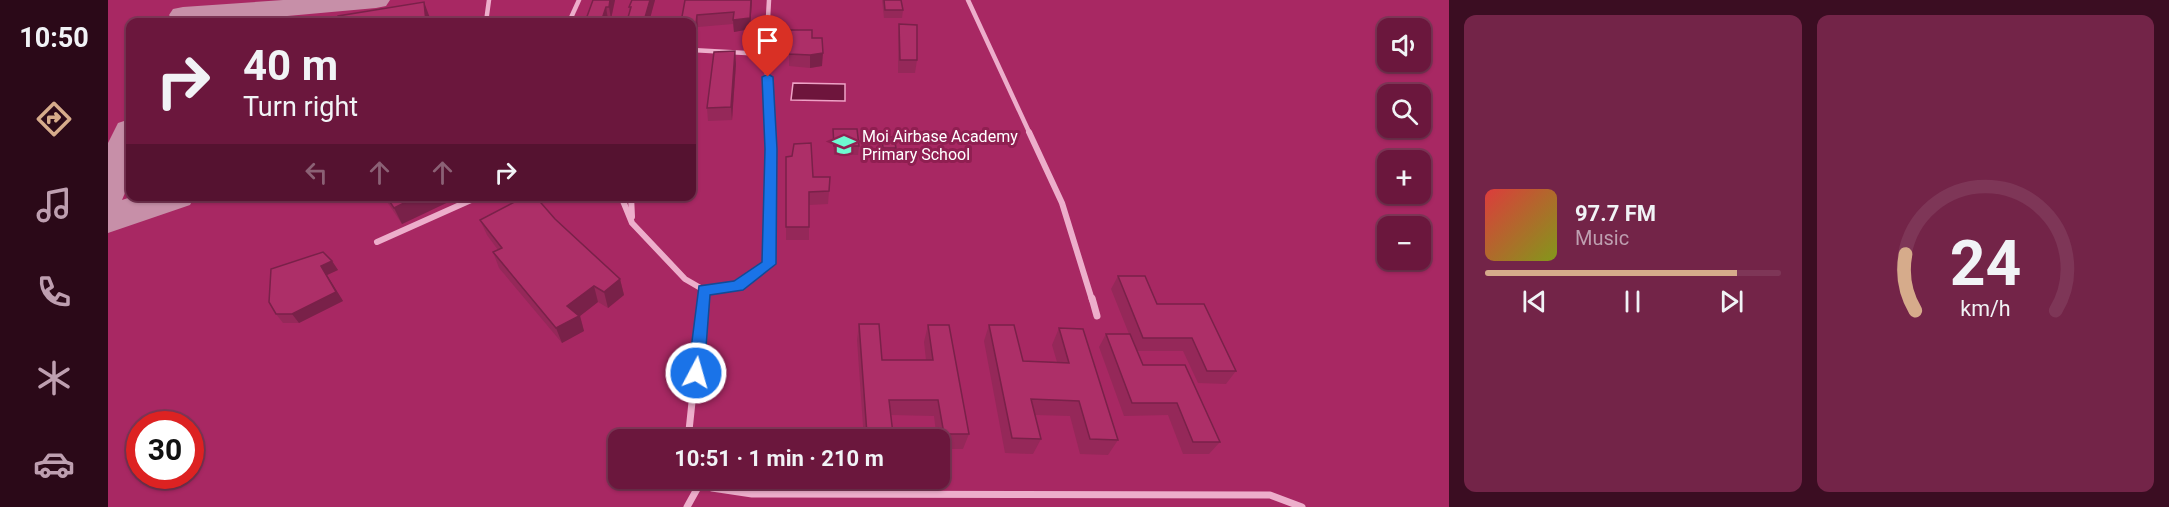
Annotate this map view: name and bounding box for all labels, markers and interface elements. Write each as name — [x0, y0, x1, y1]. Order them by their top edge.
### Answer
pin — [742, 15, 793, 77]
map controls — [1377, 18, 1431, 270]
button: sound — [1377, 18, 1431, 72]
text: 10:50 — [19, 22, 89, 54]
icon: arrive — [751, 24, 784, 57]
text: 40 m — [243, 41, 338, 90]
icon: right — [144, 42, 222, 120]
button: search — [1377, 84, 1431, 138]
text: Turn right — [243, 91, 358, 123]
icon: directions — [33, 98, 75, 140]
place label: Moi Airbase Academy Primary School — [862, 127, 1018, 164]
school or university icon: Moi Airbase Academy Primary School — [831, 132, 857, 158]
button: + — [1377, 150, 1431, 204]
icon: left — [300, 156, 333, 189]
icon: ahead — [363, 156, 396, 189]
icon: ahead — [426, 156, 459, 189]
icon: right — [489, 156, 522, 189]
icon: music — [33, 184, 75, 226]
text: 97.7 FM — [1575, 201, 1656, 226]
button: − — [1377, 216, 1431, 270]
text: Music — [1575, 226, 1629, 250]
text: 24 — [1949, 227, 2021, 300]
icon: phone — [33, 271, 75, 313]
icon: previous — [1518, 285, 1551, 318]
icon: pause — [1616, 285, 1649, 318]
icon: next — [1715, 285, 1748, 318]
text: km/h — [1960, 296, 2010, 321]
position arrow — [664, 341, 728, 405]
icon: climate — [33, 357, 75, 399]
speed limit sign: 30 — [126, 411, 204, 489]
icon: car — [33, 443, 75, 485]
text: 10:51 · 1 min · 210 m — [674, 446, 884, 471]

